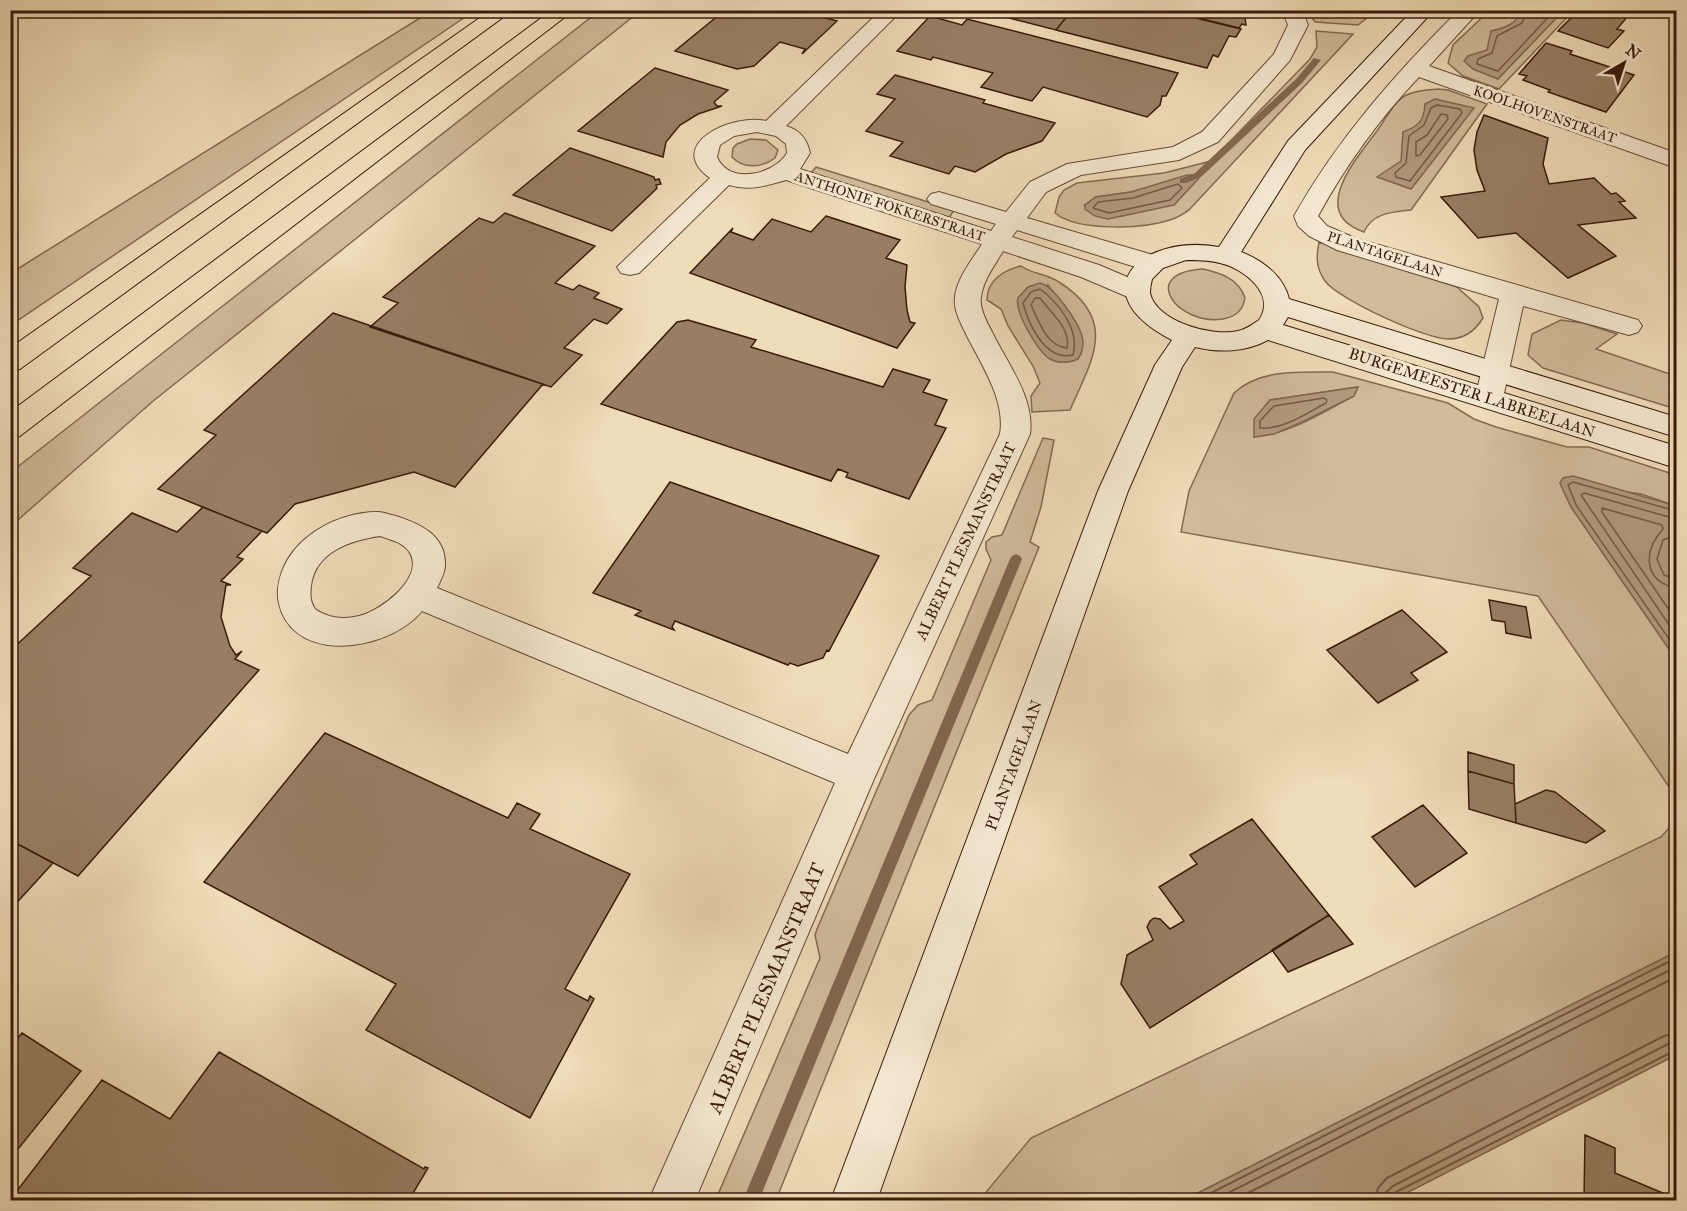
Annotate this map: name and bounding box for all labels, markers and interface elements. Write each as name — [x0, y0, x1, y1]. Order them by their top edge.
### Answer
north arrow — [1594, 33, 1654, 93]
text: N — [1622, 40, 1645, 64]
street label: KOOLHOVENSTRAAT — [1471, 82, 1619, 147]
street label: ANTHONIE FOKKERSTRAAT — [792, 167, 988, 245]
street label: PLANTAGELAAN — [1325, 228, 1445, 281]
street label: BURGEMEESTER LABREELAAN — [1346, 344, 1598, 442]
street label: ALBERT PLESMANSTRAAT — [911, 439, 1020, 644]
street label: PLANTAGELAAN — [981, 697, 1046, 833]
street label: ALBERT PLESMANSTRAAT — [702, 859, 830, 1118]

